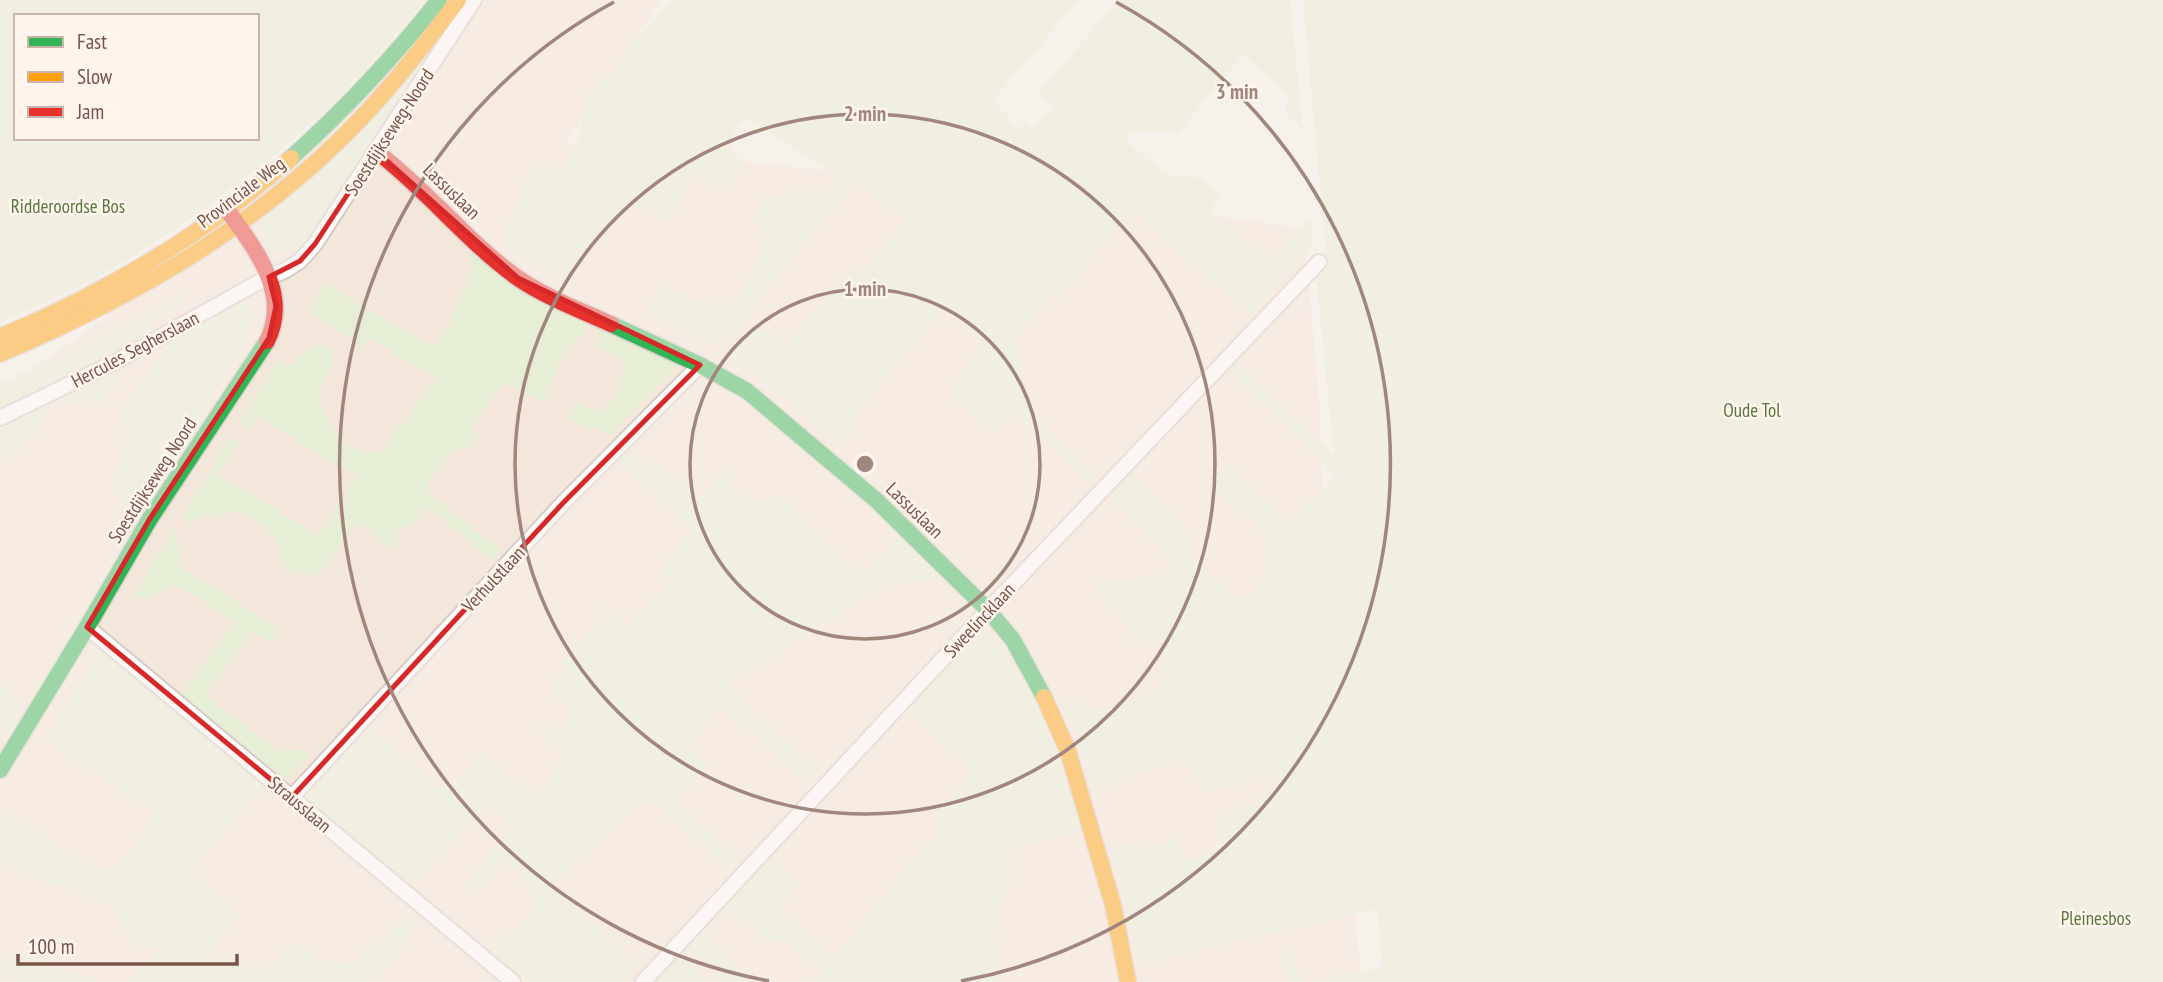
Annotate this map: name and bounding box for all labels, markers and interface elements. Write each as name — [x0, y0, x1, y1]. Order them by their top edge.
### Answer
legend — [14, 14, 259, 140]
text: Fast — [77, 28, 107, 55]
text: Slow — [77, 63, 113, 90]
street label: Soestdijkseweg-Noord — [339, 64, 439, 200]
text: 3 min — [1216, 78, 1258, 105]
text: Jam — [76, 98, 104, 125]
text: 2 min — [844, 100, 886, 127]
street label: Provinciale Weg — [192, 151, 290, 233]
street label: Lassuslaan — [418, 158, 486, 224]
park label: Ridderoordse Bos — [11, 194, 125, 218]
text: 1 min — [844, 275, 886, 302]
street label: Hercules Segherslaan — [67, 305, 203, 393]
park label: Oude Tol — [1723, 398, 1781, 422]
street label: Soestdijkseweg Noord — [103, 413, 201, 547]
centre of rings — [853, 452, 877, 476]
street label: Lassuslaan — [881, 477, 949, 543]
street label: Verhulstlaan — [456, 541, 530, 618]
street label: Sweelincklaan — [938, 578, 1020, 662]
street label: Strausslaan — [263, 771, 337, 837]
park label: Pleinesbos — [2061, 906, 2131, 930]
scale bar — [18, 922, 236, 966]
text: 100 m — [28, 933, 74, 960]

